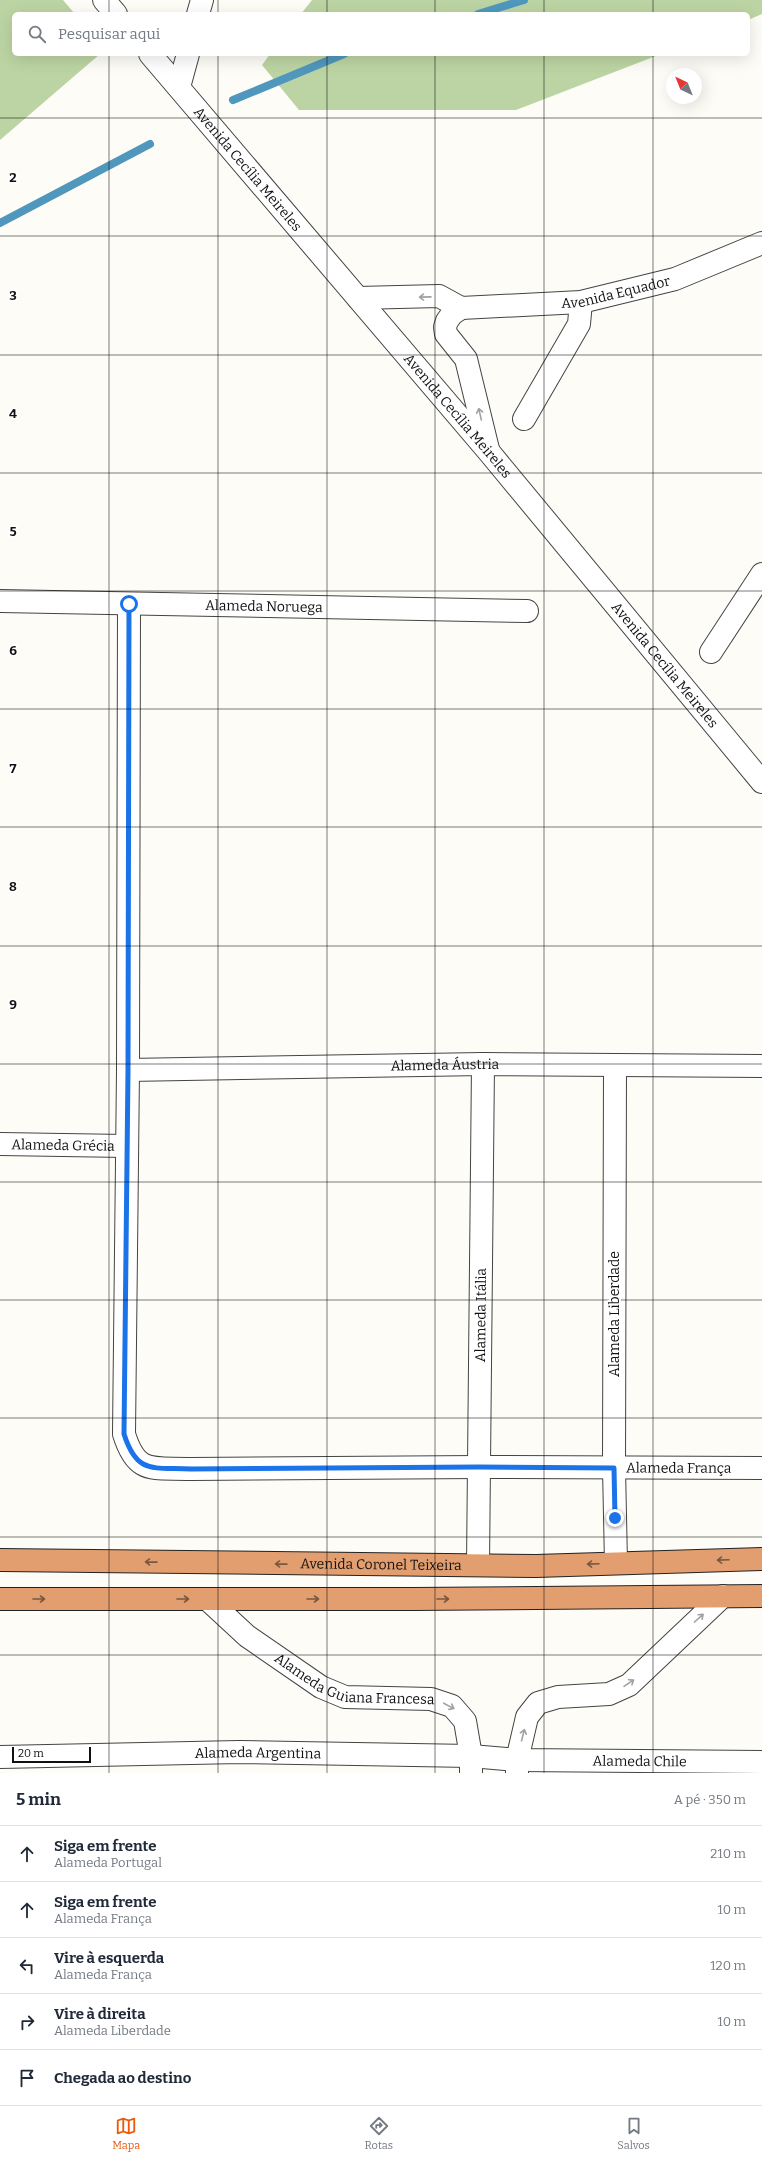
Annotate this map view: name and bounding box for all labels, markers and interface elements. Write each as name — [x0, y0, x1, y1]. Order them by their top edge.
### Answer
search box — [12, 12, 750, 56]
icon: search — [26, 23, 48, 45]
text: Pesquisar aqui — [58, 25, 160, 43]
north arrow — [666, 68, 702, 104]
street label: Avenida Cecília Meireles — [190, 103, 306, 235]
text: 2 — [9, 170, 17, 185]
street label: Avenida Equador — [561, 272, 672, 311]
text: 3 — [9, 288, 17, 303]
one-way arrow — [419, 293, 432, 301]
street label: Avenida Cecília Meireles — [400, 350, 515, 481]
text: 4 — [9, 406, 17, 421]
one-way arrow — [475, 408, 483, 421]
text: 5 — [9, 524, 17, 539]
route start — [120, 595, 138, 613]
street label: Alameda Noruega — [205, 596, 323, 616]
street label: Avenida Cecília Meireles — [608, 599, 722, 731]
text: 6 — [9, 643, 17, 658]
text: 7 — [10, 761, 17, 776]
text: 8 — [9, 879, 17, 894]
text: 9 — [9, 997, 17, 1012]
street label: Alameda Áustria — [391, 1055, 500, 1074]
street label: Alameda Grécia — [11, 1136, 115, 1154]
street label: Alameda Liberdade — [606, 1251, 623, 1377]
street label: Alameda Itália — [472, 1268, 489, 1362]
street label: Alameda França — [626, 1459, 732, 1476]
route end — [606, 1509, 624, 1527]
street label: Avenida Coronel Teixeira — [300, 1555, 462, 1574]
one-way arrow — [717, 1556, 730, 1564]
one-way arrow — [145, 1558, 158, 1566]
one-way arrow — [275, 1560, 288, 1568]
one-way arrow — [587, 1560, 600, 1567]
one-way arrow — [32, 1595, 45, 1603]
one-way arrow — [176, 1595, 189, 1603]
one-way arrow — [306, 1595, 319, 1603]
one-way arrow — [436, 1595, 449, 1603]
one-way arrow — [694, 1613, 704, 1623]
street label: Alameda Guiana Francesa — [272, 1649, 435, 1708]
one-way arrow — [623, 1679, 634, 1688]
one-way arrow — [443, 1703, 455, 1710]
one-way arrow — [520, 1729, 527, 1742]
street label: Alameda Argentina — [195, 1743, 322, 1762]
scale bar — [12, 1745, 91, 1764]
text: 20 m — [18, 1747, 44, 1760]
street label: Alameda Chile — [593, 1752, 687, 1770]
text: 5 min — [16, 1789, 61, 1810]
text: A pé · 350 m — [674, 1792, 746, 1807]
text: Siga em frente — [54, 1837, 157, 1855]
icon: ahead — [16, 1843, 38, 1865]
text: 210 m — [710, 1846, 746, 1861]
text: Alameda Portugal — [54, 1855, 162, 1870]
text: Siga em frente — [54, 1893, 157, 1911]
icon: ahead — [16, 1899, 38, 1921]
text: 10 m — [717, 1902, 746, 1917]
text: Alameda França — [54, 1911, 152, 1926]
text: Vire à esquerda — [54, 1949, 164, 1967]
icon: left — [16, 1955, 38, 1977]
text: 120 m — [710, 1958, 746, 1973]
text: Alameda França — [54, 1967, 152, 1982]
text: Vire à direita — [54, 2005, 146, 2023]
icon: right — [16, 2011, 38, 2033]
text: 10 m — [717, 2014, 746, 2029]
text: Alameda Liberdade — [54, 2023, 171, 2038]
icon: arrive — [16, 2067, 38, 2089]
text: Chegada ao destino — [54, 2069, 191, 2087]
tab: Mapa — [112, 2115, 140, 2152]
tab: Rotas — [365, 2115, 393, 2152]
tab: Salvos — [617, 2115, 650, 2152]

